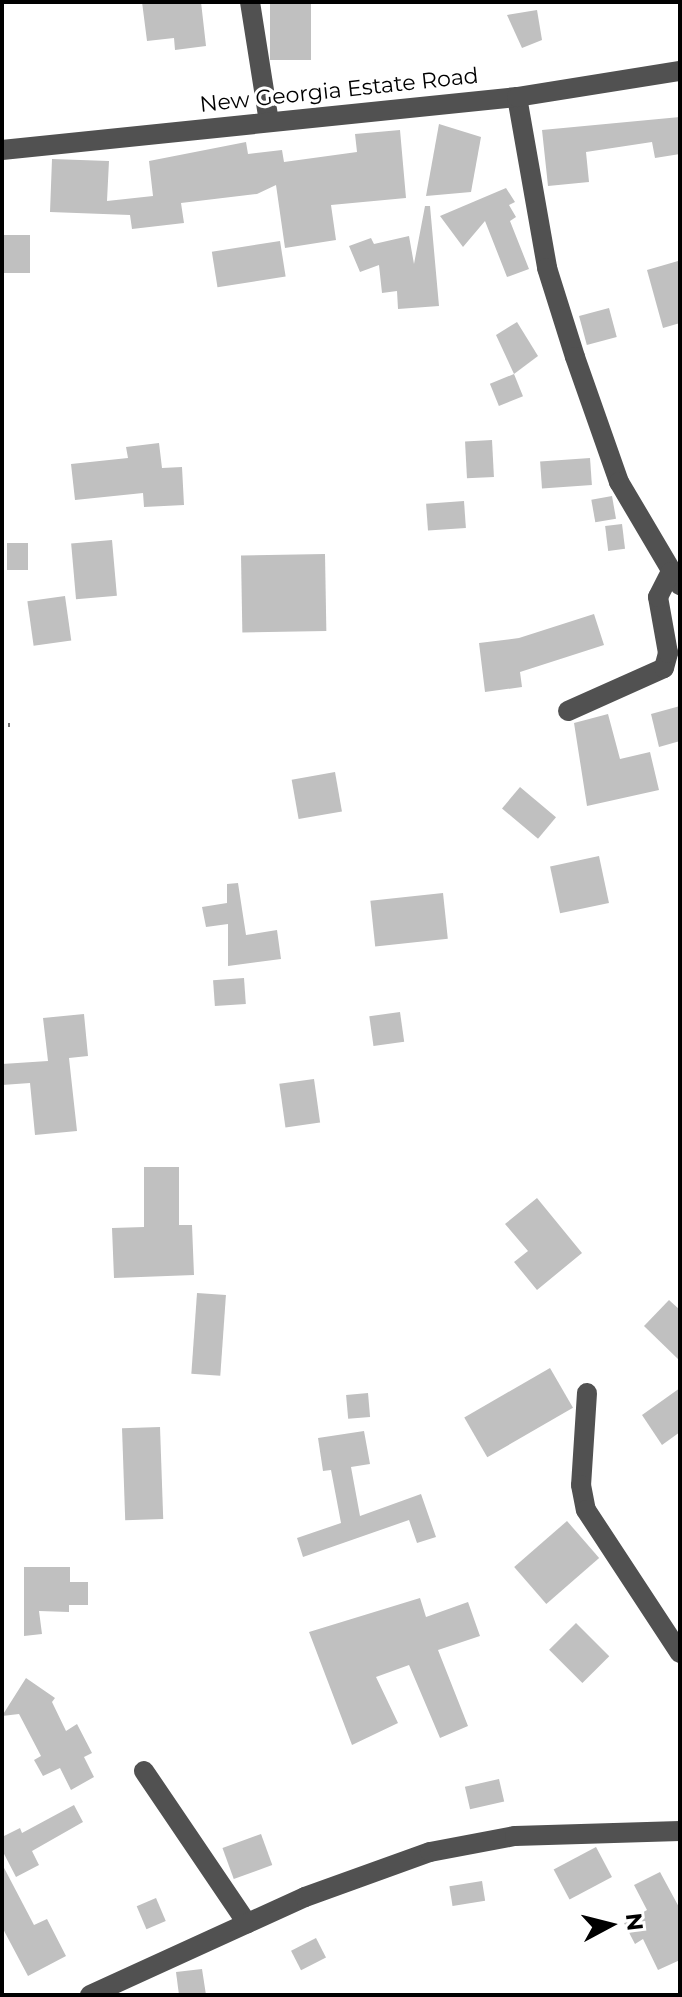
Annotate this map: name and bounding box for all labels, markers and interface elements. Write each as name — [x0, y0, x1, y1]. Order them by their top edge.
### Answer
street label: New Georgia Estate Road — [198, 62, 480, 118]
north arrow — [570, 1885, 650, 1965]
text: N — [620, 1912, 649, 1932]

